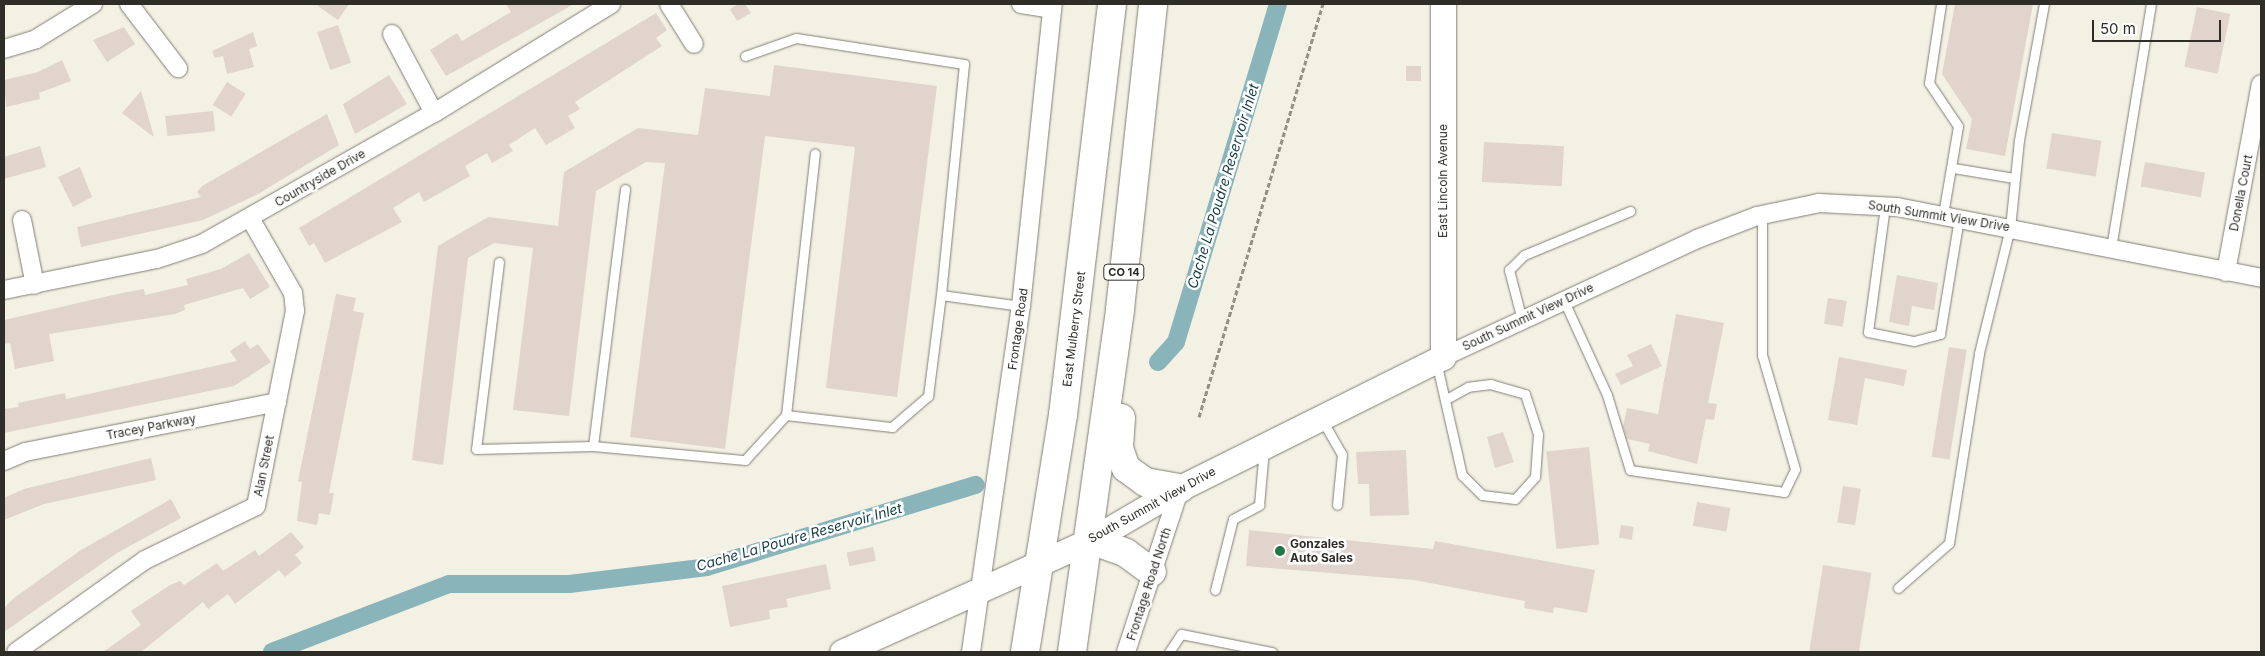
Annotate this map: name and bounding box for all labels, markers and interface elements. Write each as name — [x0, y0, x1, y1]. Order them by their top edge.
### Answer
scale bar — [2095, 10, 2224, 42]
text: 50 m — [2100, 19, 2136, 38]
water label: Cache La Poudre Reservoir Inlet — [1184, 82, 1262, 290]
street label: East Lincoln Avenue — [1436, 124, 1450, 238]
street label: Countryside Drive — [272, 146, 368, 210]
street label: Donella Court — [2227, 154, 2255, 232]
street label: South Summit View Drive — [1867, 198, 2011, 234]
road number: CO 14 — [1103, 264, 1145, 280]
street label: East Mulberry Street — [1060, 270, 1088, 388]
street label: South Summit View Drive — [1460, 280, 1596, 354]
street label: Frontage Road — [1005, 287, 1031, 371]
street label: Tracey Parkway — [105, 411, 197, 443]
street label: Alan Street — [251, 434, 277, 498]
street label: South Summit View Drive — [1086, 464, 1218, 546]
water label: Cache La Poudre Reservoir Inlet — [694, 500, 904, 574]
street label: Frontage Road North — [1124, 526, 1174, 642]
place label: Gonzales Auto Sales — [1290, 537, 1353, 565]
marker: Gonzales Auto Sales — [1274, 545, 1286, 557]

